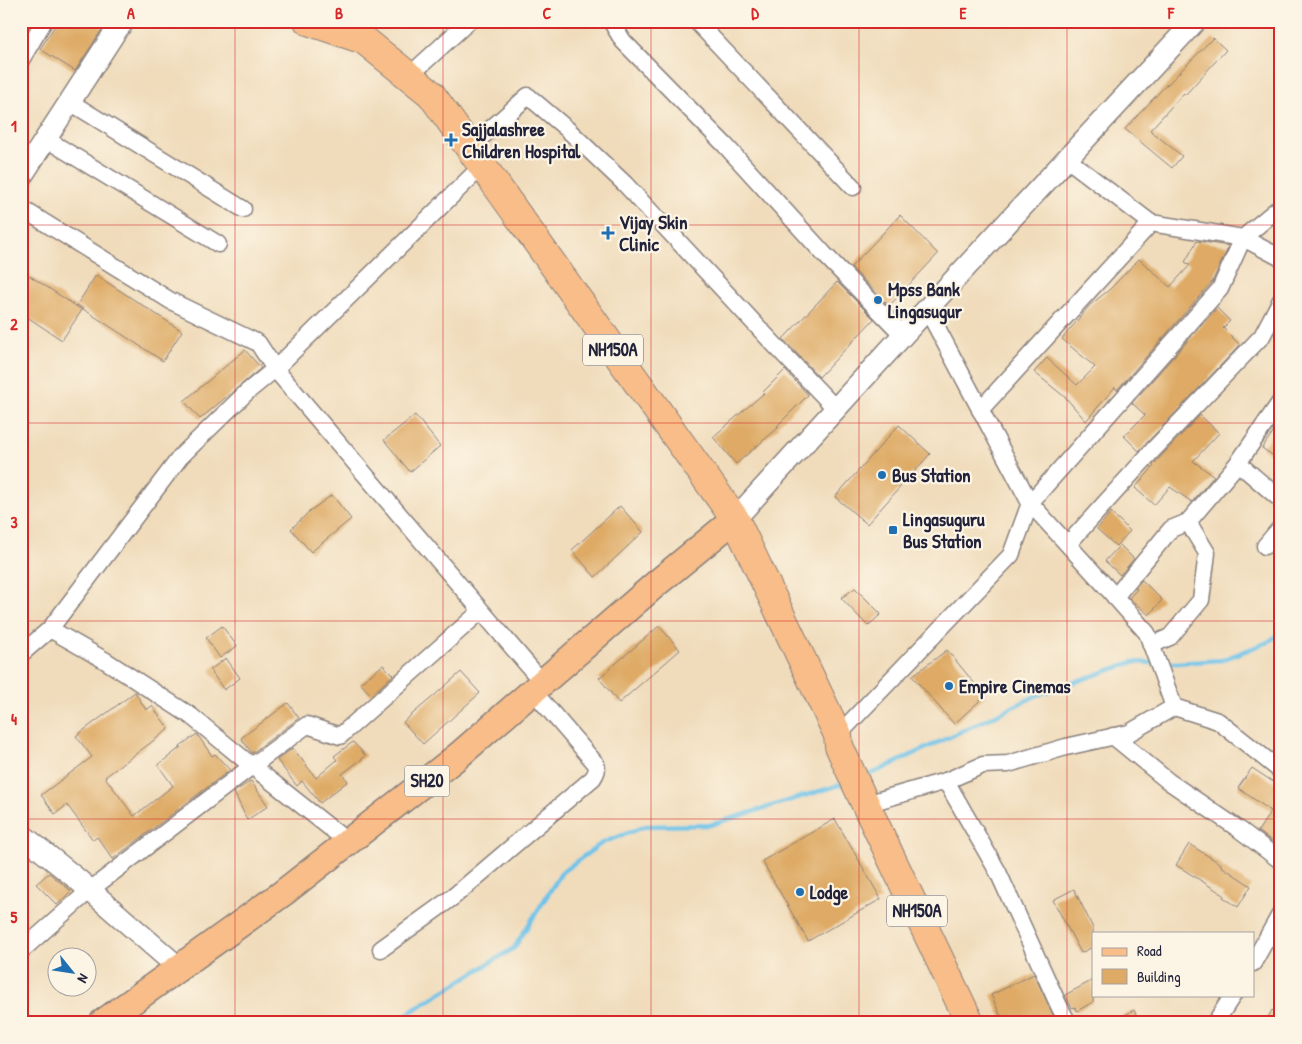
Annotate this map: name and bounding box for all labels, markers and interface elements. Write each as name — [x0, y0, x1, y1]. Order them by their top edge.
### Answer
text: A — [127, 2, 135, 24]
text: B — [335, 2, 343, 24]
text: C — [543, 2, 552, 24]
text: D — [751, 2, 759, 24]
text: E — [959, 2, 967, 24]
text: F — [1167, 2, 1175, 24]
text: 1 — [11, 115, 17, 137]
place label: Sajjalashree Children Hospital — [462, 116, 581, 165]
marker: Sajjalashree Children Hospital — [444, 133, 458, 147]
place label: Vijay Skin Clinic — [619, 209, 688, 257]
marker: Vijay Skin Clinic — [601, 226, 615, 240]
place label: Mpss Bank Lingasugur — [888, 276, 963, 325]
marker: Mpss Bank Lingasugur — [872, 294, 884, 306]
text: 2 — [10, 313, 18, 335]
road number: NH150A — [583, 334, 643, 366]
place label: Bus Station — [892, 462, 971, 488]
marker: Bus Station — [876, 469, 888, 481]
place label: Lingasuguru Bus Station — [903, 506, 985, 554]
text: 3 — [10, 511, 18, 533]
marker: Lingasuguru Bus Station — [887, 524, 899, 536]
place label: Empire Cinemas — [959, 673, 1071, 700]
marker: Empire Cinemas — [943, 680, 955, 692]
text: 4 — [11, 708, 17, 730]
road number: SH20 — [404, 766, 450, 796]
place label: Lodge — [810, 879, 849, 906]
marker: Lodge — [794, 886, 806, 898]
road number: NH150A — [887, 896, 947, 926]
text: 5 — [11, 906, 18, 928]
legend — [1092, 932, 1254, 996]
text: Road — [1137, 940, 1162, 961]
north arrow — [48, 946, 98, 996]
text: Building — [1137, 966, 1181, 987]
text: N — [73, 971, 94, 987]

